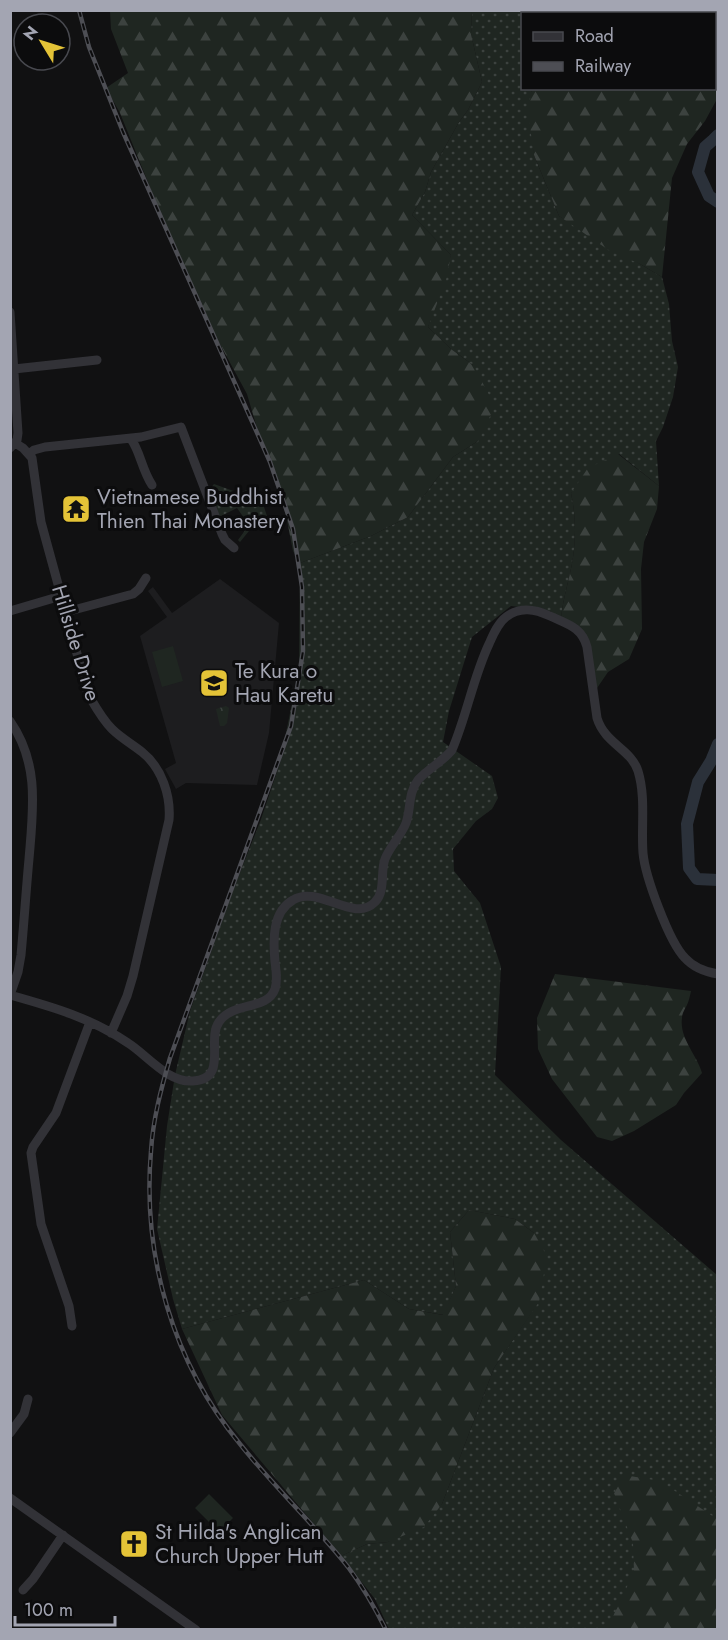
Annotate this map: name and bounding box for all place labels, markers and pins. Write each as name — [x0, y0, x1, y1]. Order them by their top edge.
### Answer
place label: Vietnamese Buddhist Thien Thai Monastery — [97, 482, 286, 536]
temple icon: Vietnamese Buddhist Thien Thai Monastery — [60, 493, 92, 525]
place label: Te Kura o Hau Karetu — [235, 656, 333, 710]
school or university icon: Te Kura o Hau Karetu — [198, 667, 230, 699]
place label: St Hilda's Anglican Church Upper Hutt — [155, 1517, 323, 1571]
church icon: St Hilda's Anglican Church Upper Hutt — [118, 1528, 150, 1560]

